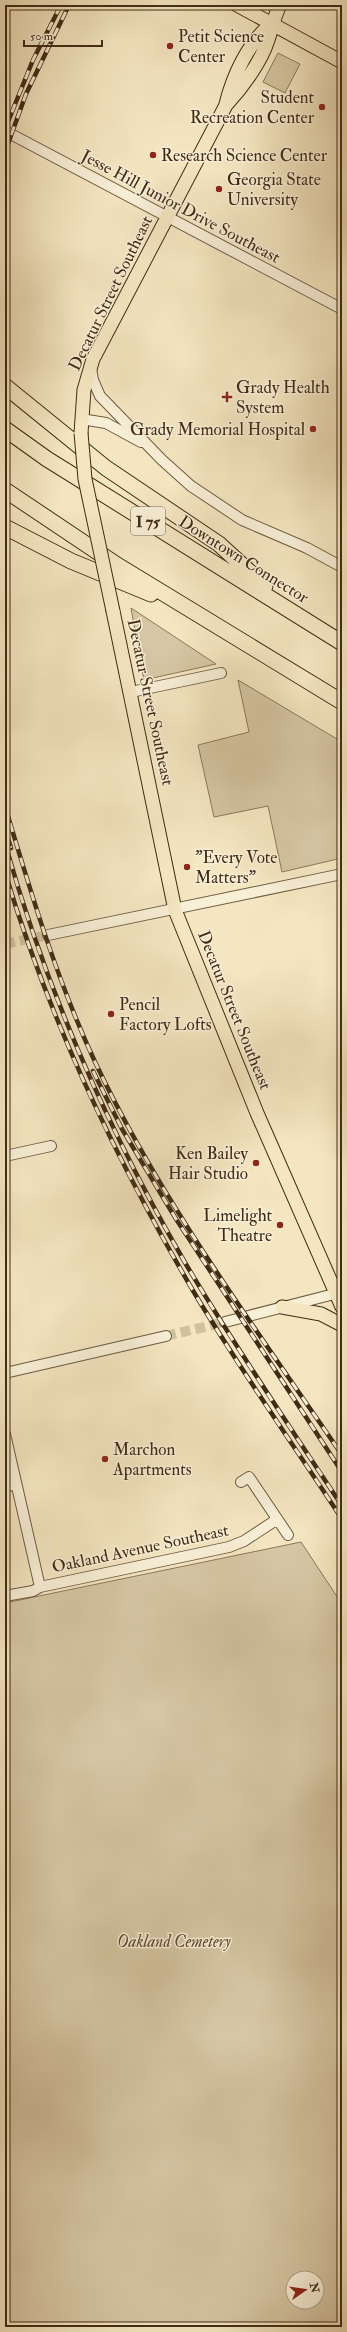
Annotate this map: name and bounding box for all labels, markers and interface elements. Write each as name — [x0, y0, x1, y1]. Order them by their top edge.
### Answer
scale bar — [24, 22, 102, 48]
place label: Petit Science Center — [178, 26, 264, 67]
text: 50 m — [30, 29, 54, 44]
marker: Petit Science Center — [165, 41, 175, 51]
place label: Student Recreation Center — [190, 87, 315, 128]
marker: Student Recreation Center — [317, 102, 327, 112]
street label: Jesse Hill Junior Drive Southeast — [76, 145, 284, 269]
place label: Research Science Center — [161, 145, 328, 166]
marker: Research Science Center — [148, 150, 158, 160]
place label: Georgia State University — [227, 169, 321, 211]
marker: Georgia State University — [214, 184, 224, 194]
street label: Decatur Street Southeast — [64, 212, 157, 374]
place label: Grady Health System — [236, 377, 330, 419]
marker: Grady Health System — [221, 391, 233, 403]
place label: Grady Memorial Hospital — [130, 419, 306, 441]
marker: Grady Memorial Hospital — [308, 424, 318, 434]
road number: I 75 — [131, 507, 165, 535]
street label: Downtown Connector — [175, 511, 313, 608]
street label: Decatur Street Southeast — [123, 617, 179, 788]
place label: "Every Vote Matters" — [195, 847, 277, 888]
marker: "Every Vote Matters" — [182, 862, 192, 872]
street label: Decatur Street Southeast — [193, 928, 276, 1093]
place label: Pencil Factory Lofts — [119, 994, 212, 1036]
marker: Pencil Factory Lofts — [106, 1009, 116, 1019]
place label: Ken Bailey Hair Studio — [168, 1143, 249, 1184]
marker: Ken Bailey Hair Studio — [251, 1158, 261, 1168]
place label: Limelight Theatre — [203, 1205, 272, 1246]
marker: Limelight Theatre — [275, 1220, 285, 1230]
place label: Marchon Apartments — [112, 1439, 192, 1481]
marker: Marchon Apartments — [100, 1454, 110, 1464]
street label: Oakland Avenue Southeast — [50, 1519, 231, 1577]
park label: Oakland Cemetery — [117, 1931, 231, 1952]
north arrow — [285, 2270, 325, 2310]
text: N — [307, 2281, 322, 2295]

